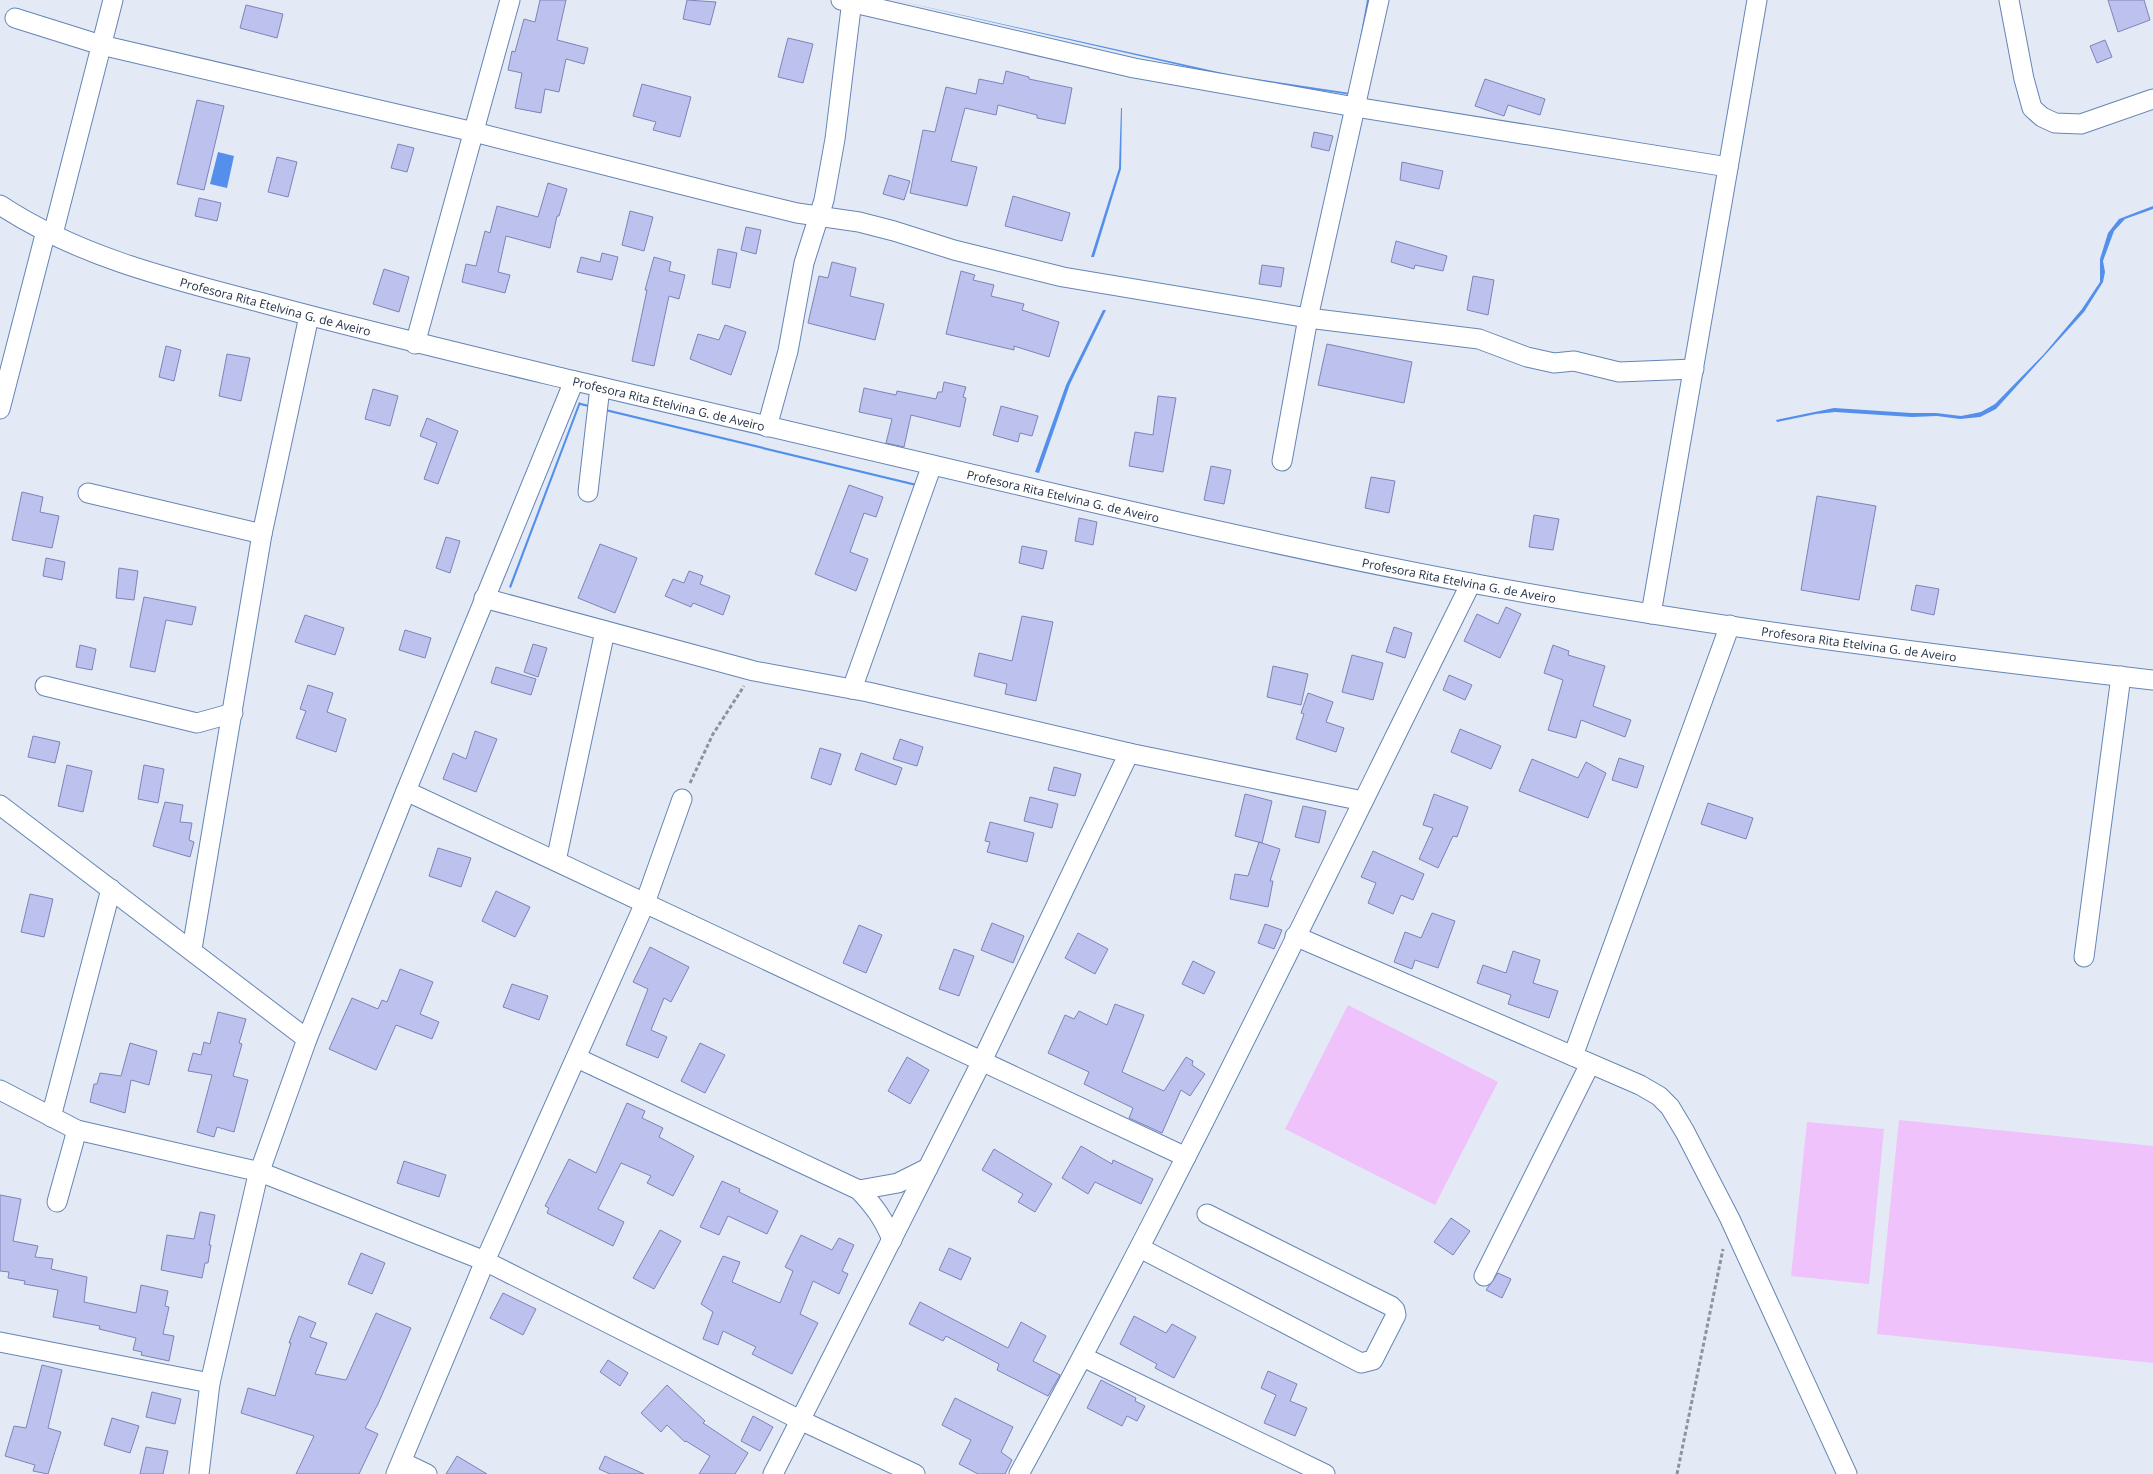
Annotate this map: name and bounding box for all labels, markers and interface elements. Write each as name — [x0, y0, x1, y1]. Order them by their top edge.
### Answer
street label: Profesora Rita Etelvina G. de Aveiro — [178, 273, 373, 339]
street label: Profesora Rita Etelvina G. de Aveiro — [571, 372, 767, 434]
street label: Profesora Rita Etelvina G. de Aveiro — [965, 465, 1161, 526]
street label: Profesora Rita Etelvina G. de Aveiro — [1361, 553, 1557, 607]
street label: Profesora Rita Etelvina G. de Aveiro — [1760, 622, 1958, 665]

